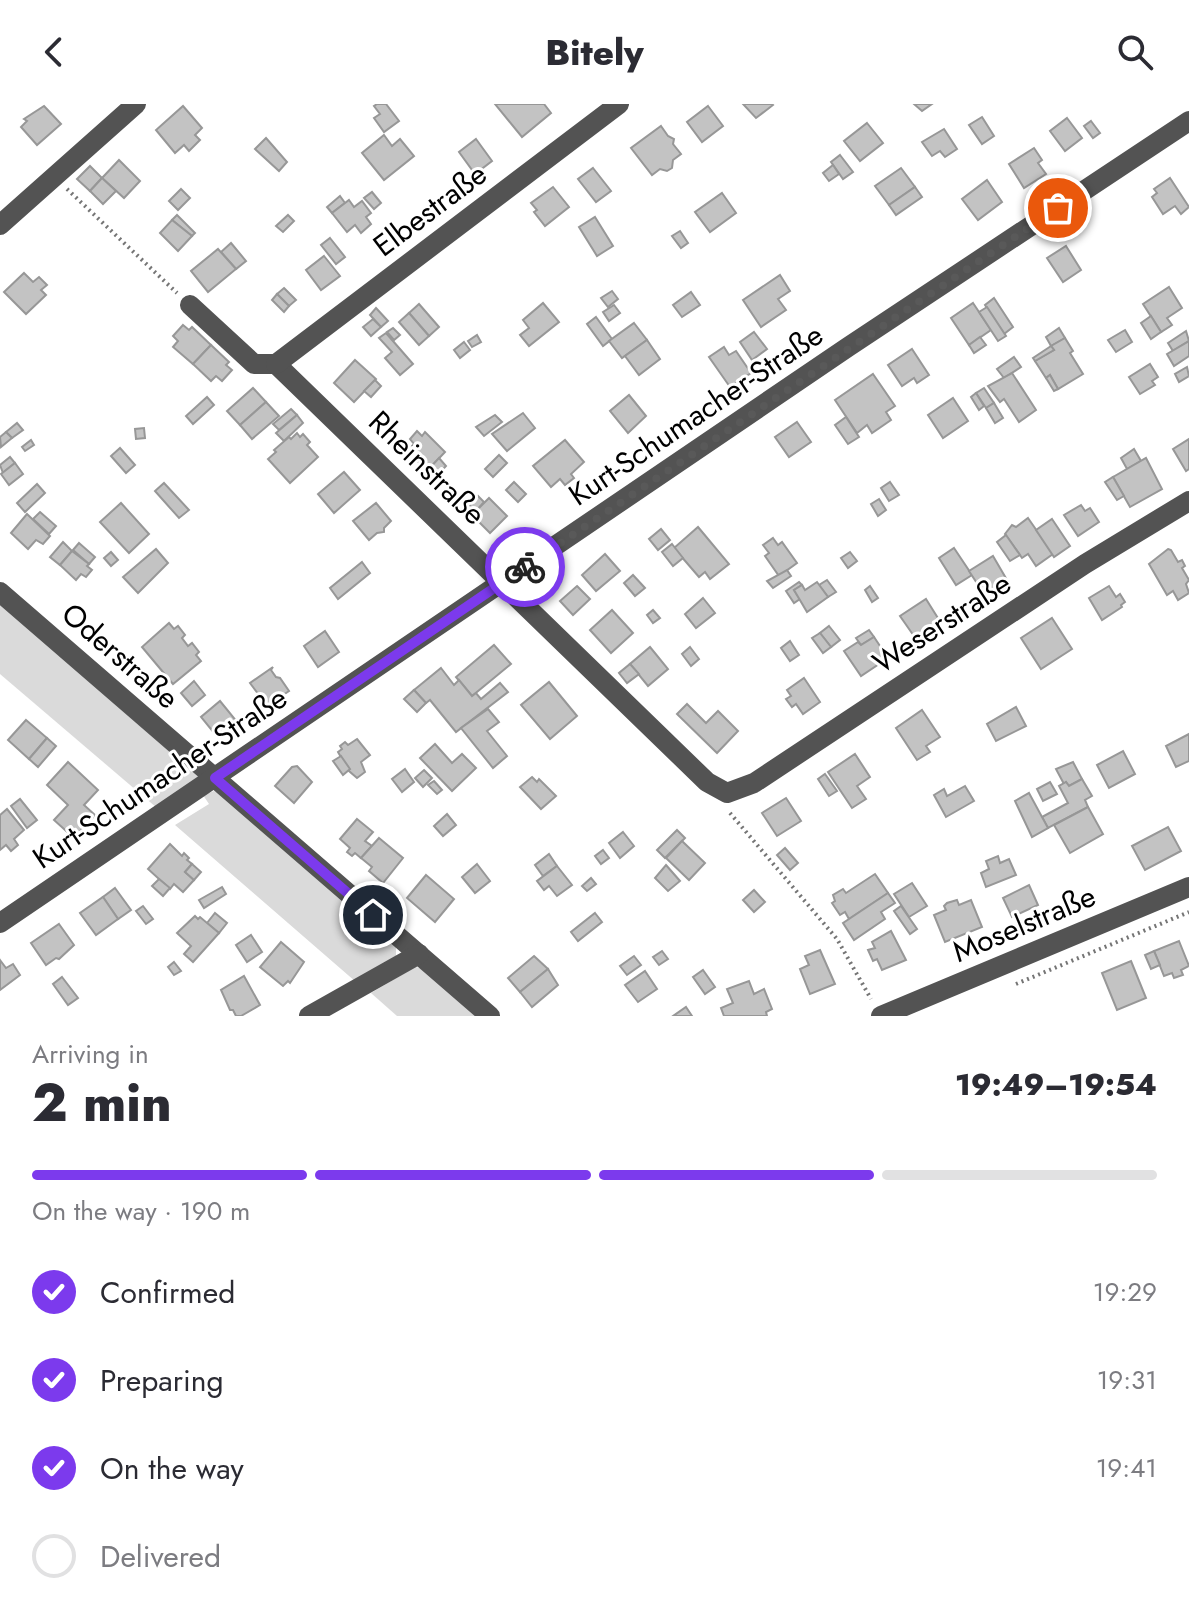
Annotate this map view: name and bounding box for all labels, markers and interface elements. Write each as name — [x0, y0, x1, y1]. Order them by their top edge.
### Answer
text: Bitely — [545, 26, 644, 78]
icon: back — [32, 30, 76, 74]
icon: search — [1113, 30, 1157, 74]
street label: Elbestraße — [364, 153, 495, 267]
pin — [1024, 174, 1092, 242]
icon: bag — [1036, 186, 1080, 230]
street label: Kurt-Schumacher-Straße — [560, 313, 832, 516]
street label: Rheinstraße — [359, 401, 496, 535]
courier — [485, 527, 565, 607]
icon: bike — [503, 545, 547, 589]
street label: Weserstraße — [864, 562, 1019, 683]
street label: Oderstraße — [52, 593, 188, 719]
street label: Kurt-Schumacher-Straße — [24, 676, 296, 879]
street label: Moselstraße — [946, 874, 1102, 973]
pin — [339, 881, 407, 949]
icon: home — [351, 893, 395, 937]
text: Arriving in — [32, 1035, 149, 1073]
text: 19:49–19:54 — [955, 1063, 1157, 1106]
text: 2 min — [32, 1065, 172, 1141]
text: On the way · 190 m — [32, 1192, 250, 1230]
icon: check — [32, 1270, 76, 1314]
text: Confirmed — [100, 1271, 235, 1314]
text: 19:29 — [1093, 1273, 1157, 1311]
icon: check — [32, 1358, 76, 1402]
text: Preparing — [100, 1359, 224, 1402]
text: 19:31 — [1097, 1361, 1157, 1399]
icon: check — [32, 1446, 76, 1490]
text: On the way — [100, 1447, 244, 1490]
text: 19:41 — [1096, 1449, 1157, 1487]
text: Delivered — [100, 1535, 221, 1578]

